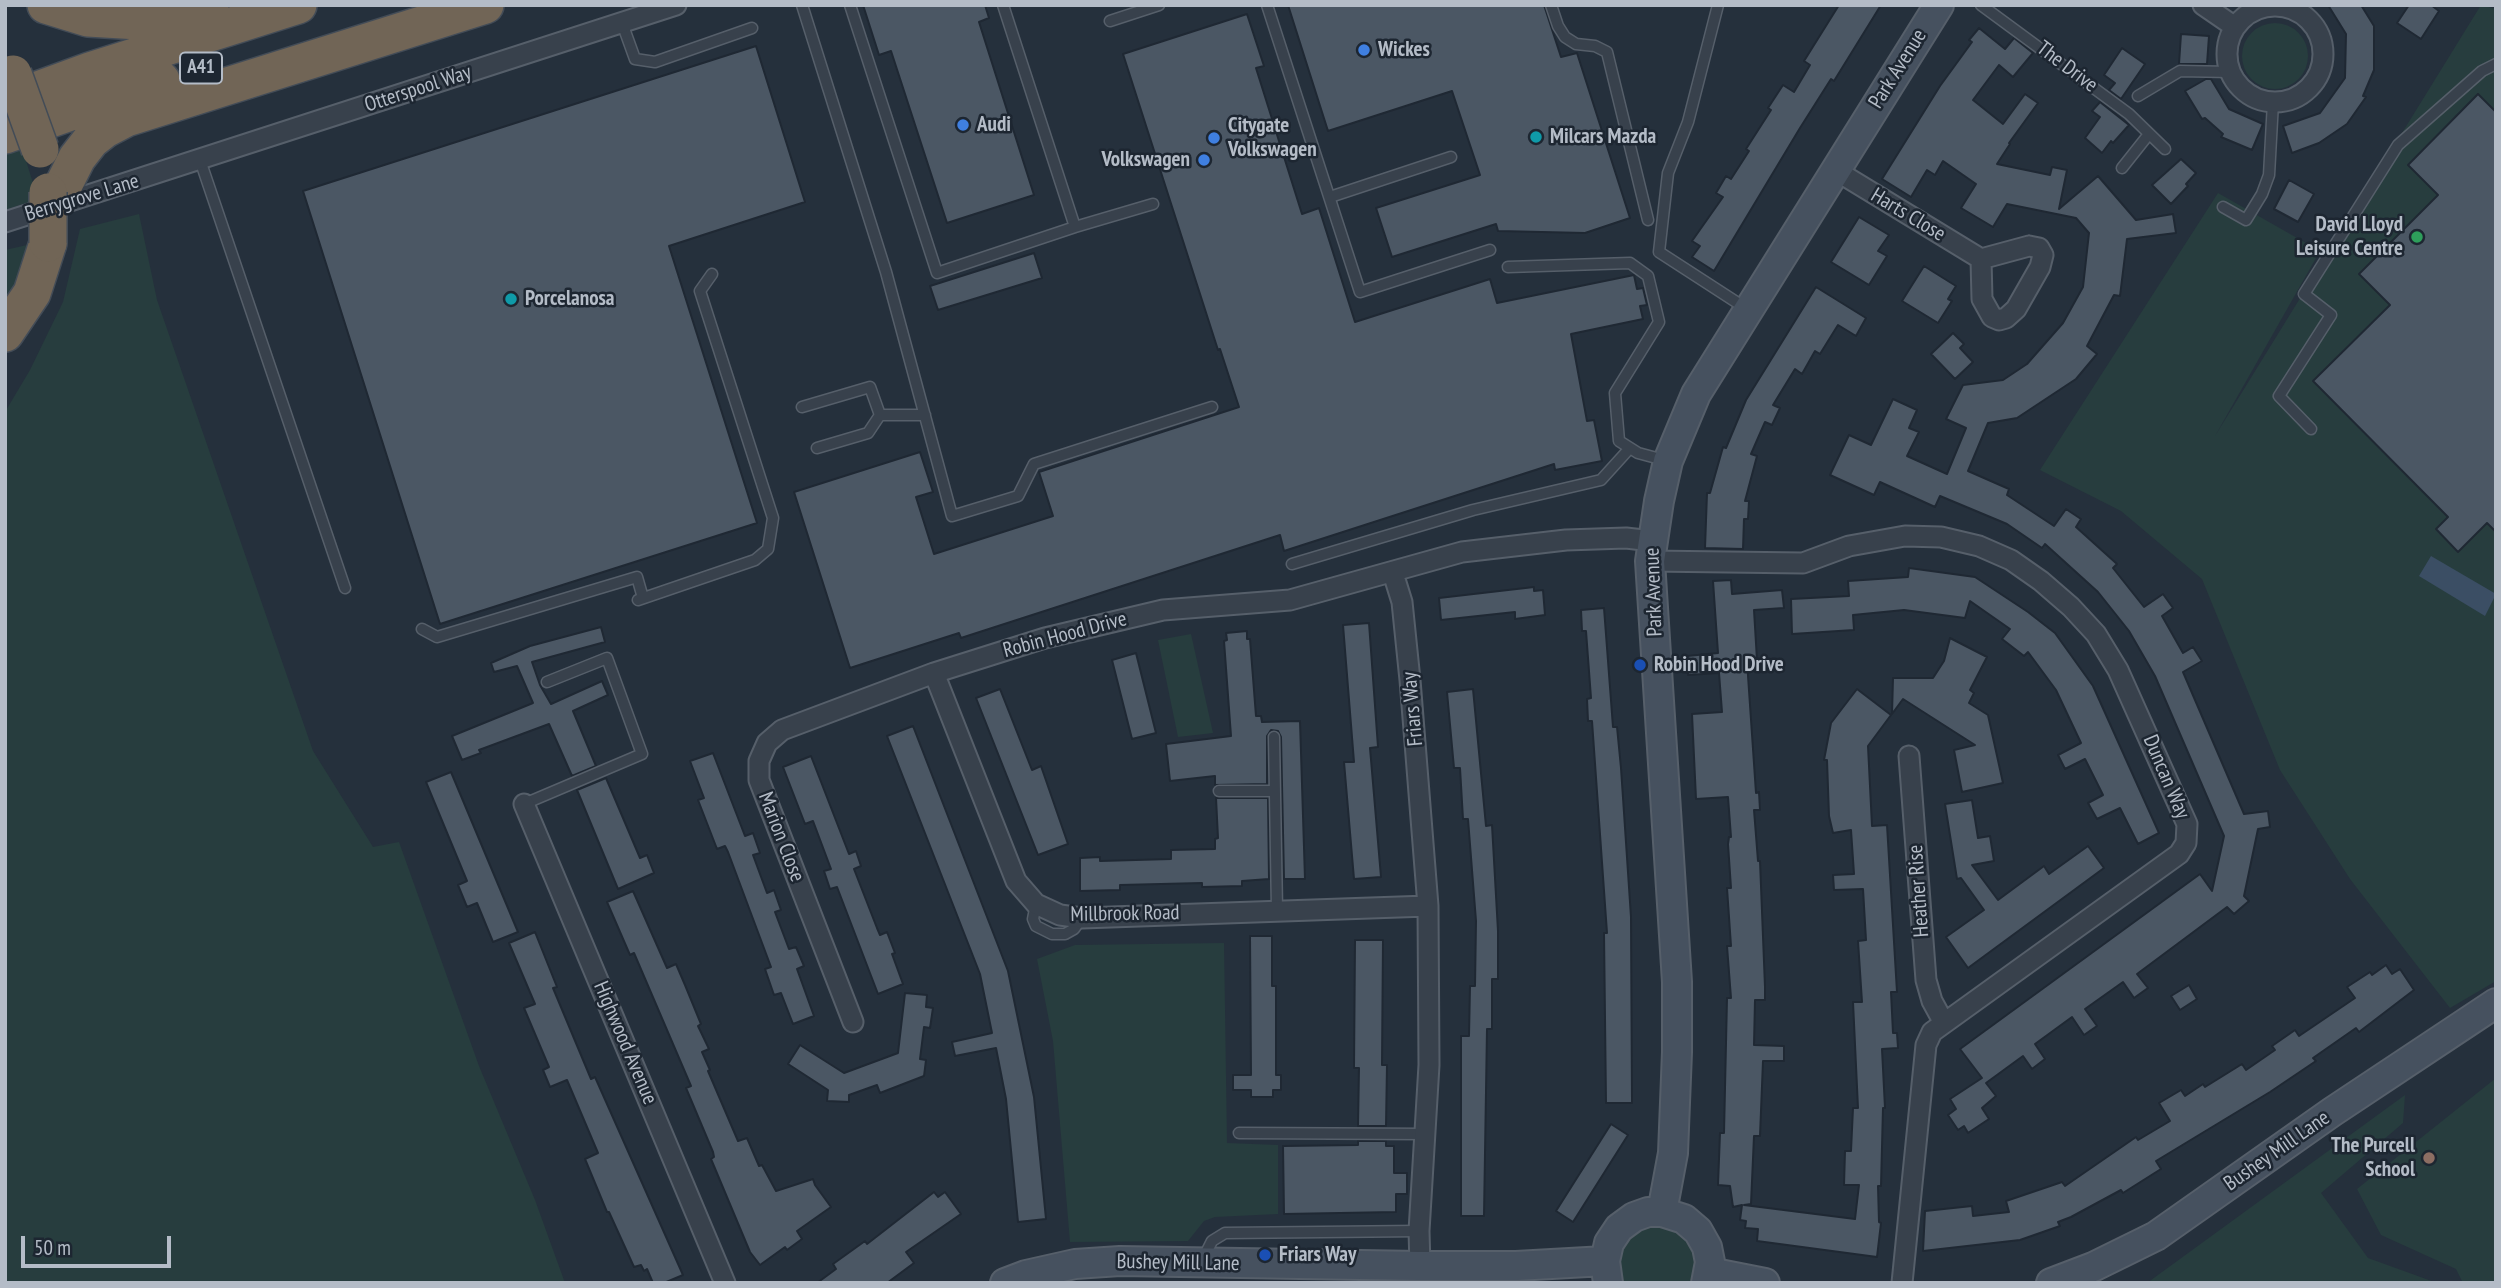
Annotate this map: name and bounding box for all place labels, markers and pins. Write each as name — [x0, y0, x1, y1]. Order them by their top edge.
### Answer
place label: Wickes — [1378, 37, 1430, 63]
marker: Wickes — [1356, 42, 1372, 58]
place label: Audi — [977, 112, 1011, 138]
place label: Citygate Volkswagen — [1228, 113, 1317, 163]
marker: Audi — [955, 117, 971, 133]
place label: Milcars Mazda — [1550, 124, 1656, 150]
marker: Milcars Mazda — [1528, 129, 1544, 145]
marker: Citygate Volkswagen — [1206, 130, 1222, 146]
place label: Volkswagen — [1101, 147, 1190, 173]
marker: Volkswagen — [1196, 152, 1212, 168]
place label: David Lloyd Leisure Centre — [2296, 212, 2403, 262]
marker: David Lloyd Leisure Centre — [2409, 229, 2425, 245]
place label: Porcelanosa — [525, 286, 615, 312]
marker: Porcelanosa — [503, 291, 519, 307]
place label: Robin Hood Drive — [1654, 652, 1784, 678]
marker: Robin Hood Drive — [1632, 657, 1648, 673]
place label: The Purcell School — [2331, 1133, 2415, 1183]
marker: The Purcell School — [2421, 1150, 2437, 1166]
place label: Friars Way — [1279, 1242, 1356, 1268]
marker: Friars Way — [1257, 1247, 1273, 1263]

